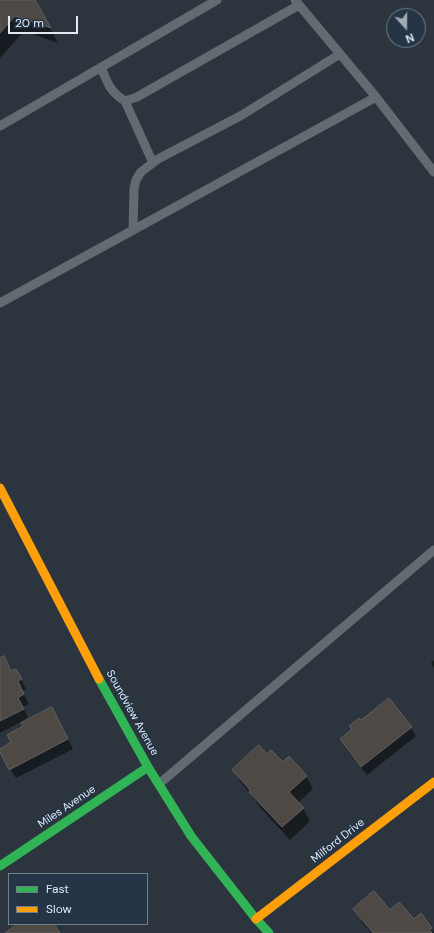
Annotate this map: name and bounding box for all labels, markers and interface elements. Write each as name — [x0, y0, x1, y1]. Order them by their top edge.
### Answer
scale bar — [10, 8, 80, 34]
north arrow — [386, 8, 426, 48]
text: 20 m — [15, 15, 44, 31]
text: N — [404, 30, 416, 46]
street label: Soundview Avenue — [103, 668, 161, 758]
street label: Miles Avenue — [36, 783, 98, 831]
street label: Milford Drive — [309, 816, 367, 866]
legend — [8, 873, 148, 925]
text: Fast — [46, 881, 69, 897]
text: Slow — [46, 901, 72, 917]

